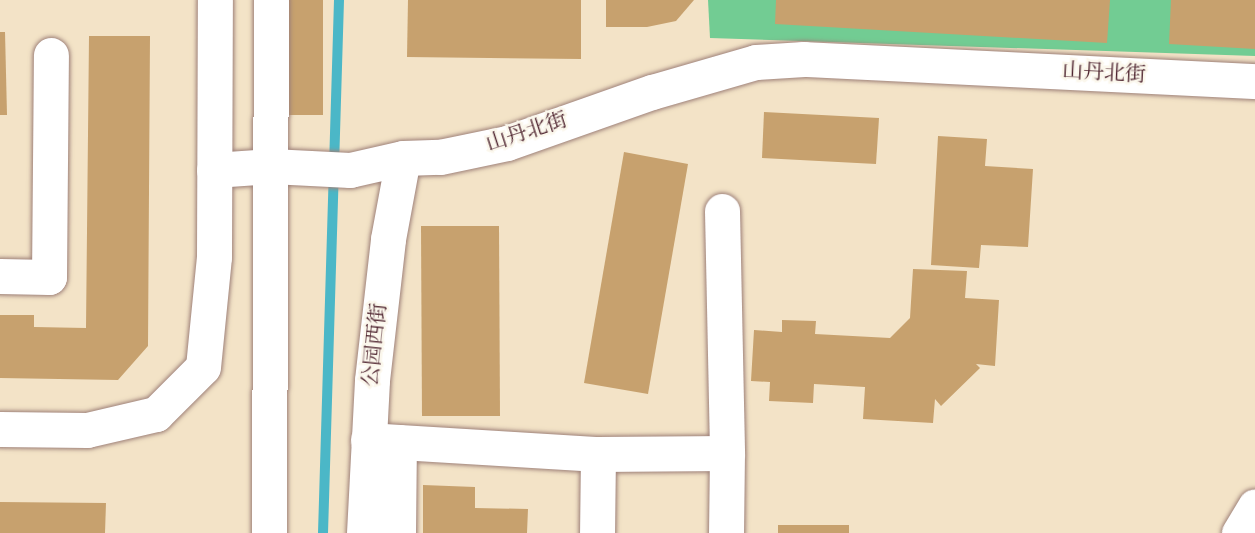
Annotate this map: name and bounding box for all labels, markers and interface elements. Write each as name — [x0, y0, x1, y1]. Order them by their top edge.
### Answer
street label: 山丹北街 — [1061, 59, 1147, 89]
street label: 山丹北街 — [483, 108, 571, 158]
street label: 公园西街 — [359, 302, 393, 388]

